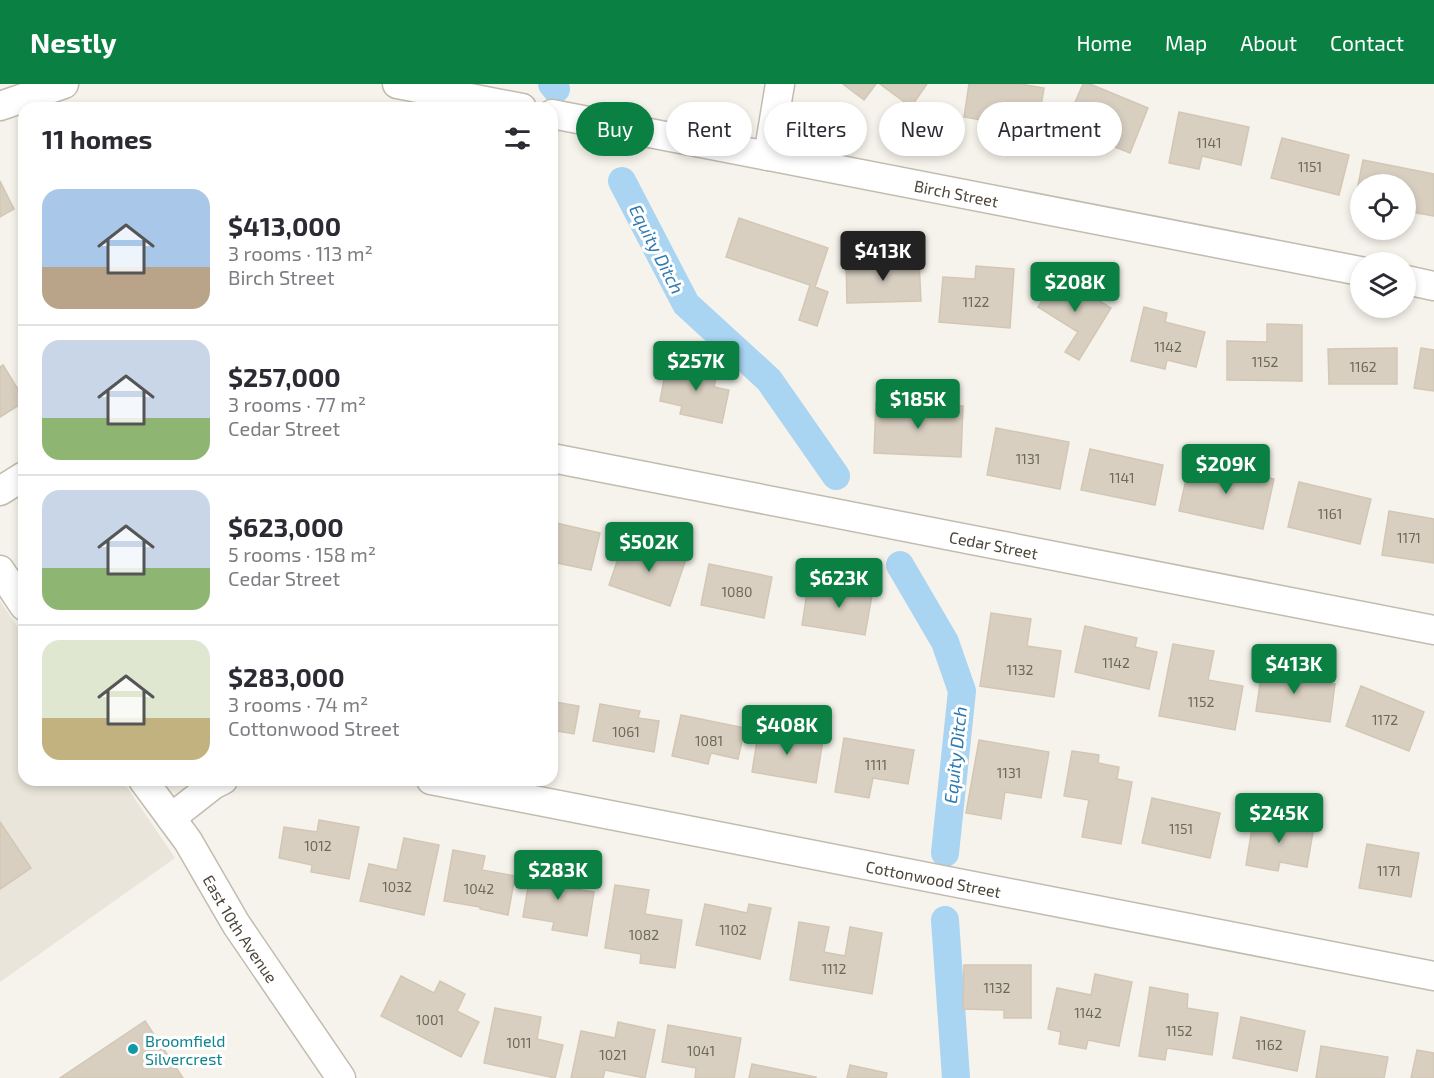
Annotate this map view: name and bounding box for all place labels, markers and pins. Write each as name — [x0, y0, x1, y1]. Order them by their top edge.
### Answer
pin: $413K — [841, 231, 925, 282]
pin: $208K — [1033, 262, 1117, 313]
pin: $257K — [654, 341, 738, 392]
pin: $185K — [876, 379, 960, 430]
pin: $209K — [1184, 444, 1268, 495]
pin: $502K — [607, 522, 691, 573]
pin: $623K — [797, 558, 881, 609]
pin: $413K — [1252, 644, 1336, 695]
pin: $408K — [745, 705, 829, 756]
pin: $245K — [1237, 793, 1321, 844]
pin: $283K — [516, 850, 600, 901]
place label: Broomfield Silvercrest — [145, 1031, 226, 1068]
marker: Broomfield Silvercrest — [126, 1042, 140, 1056]

